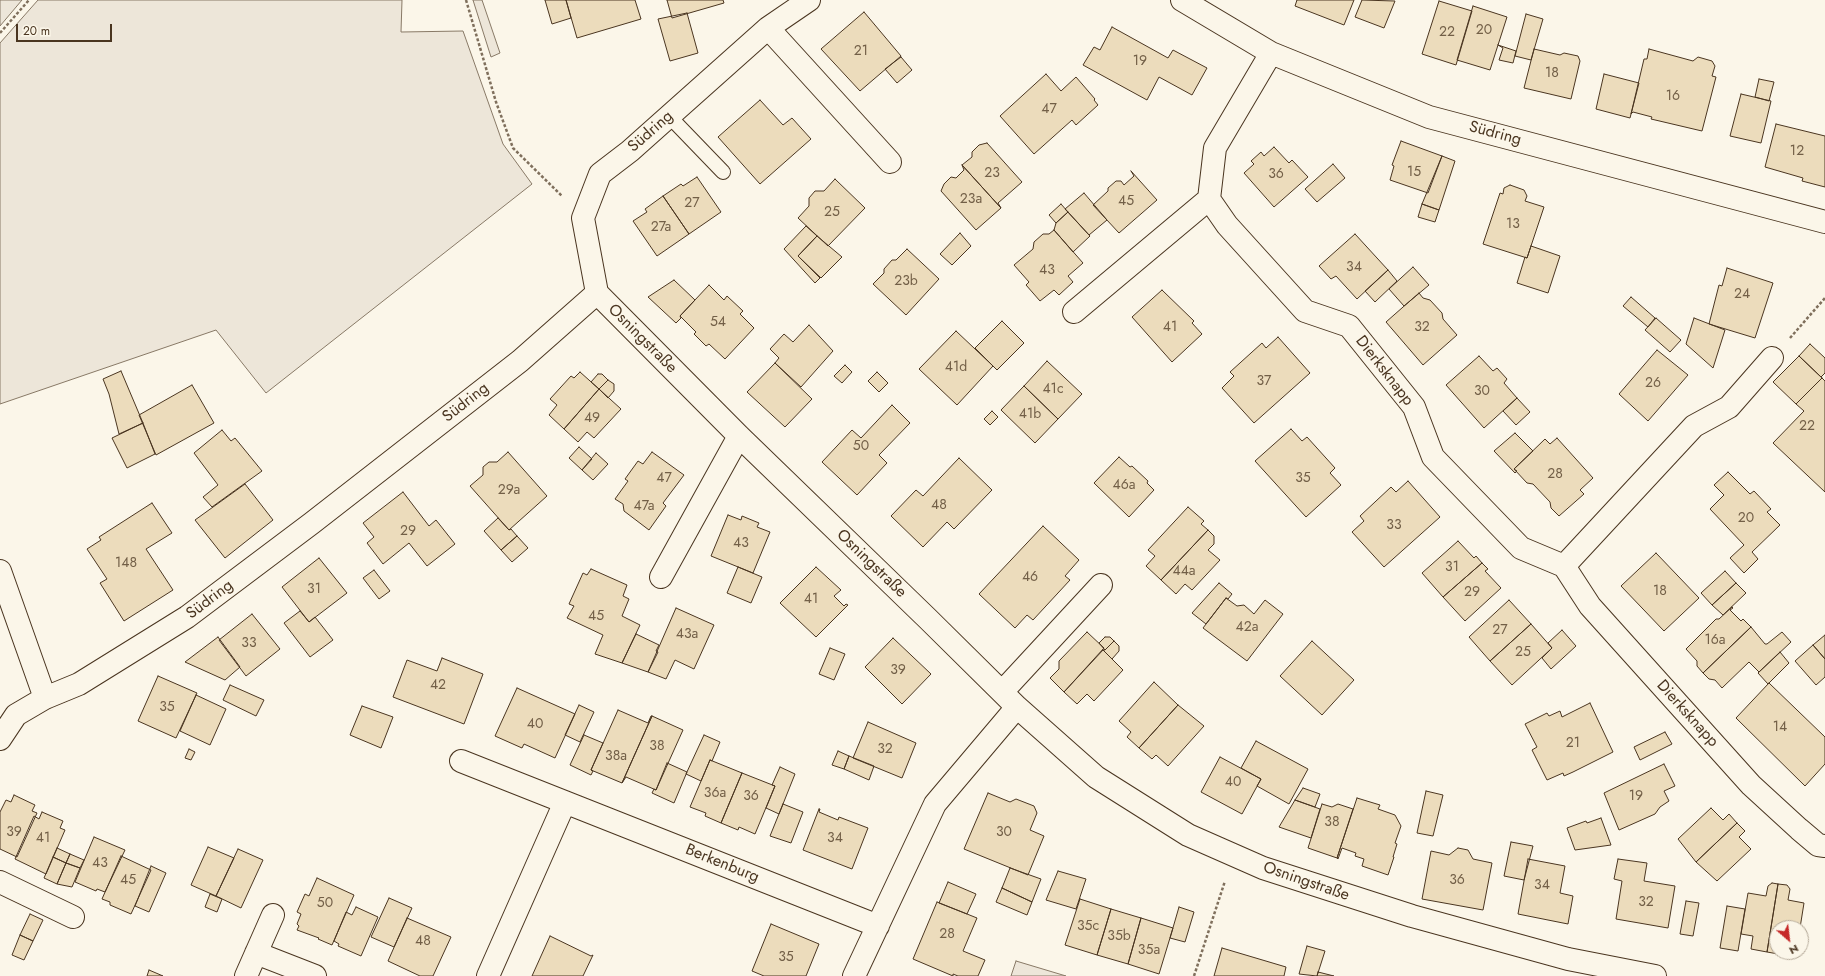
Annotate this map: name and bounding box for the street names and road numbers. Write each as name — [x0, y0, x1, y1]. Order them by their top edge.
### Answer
street label: Südring — [625, 107, 677, 157]
street label: Südring — [1467, 118, 1523, 150]
street label: Osningstraße — [603, 300, 681, 378]
street label: Dierksknapp — [1351, 332, 1417, 410]
street label: Südring — [439, 379, 493, 427]
street label: Osningstraße — [832, 526, 910, 602]
street label: Südring — [183, 576, 237, 624]
street label: Dierksknapp — [1652, 677, 1722, 751]
street label: Berkenburg — [682, 840, 762, 888]
street label: Osningstraße — [1260, 858, 1352, 906]

